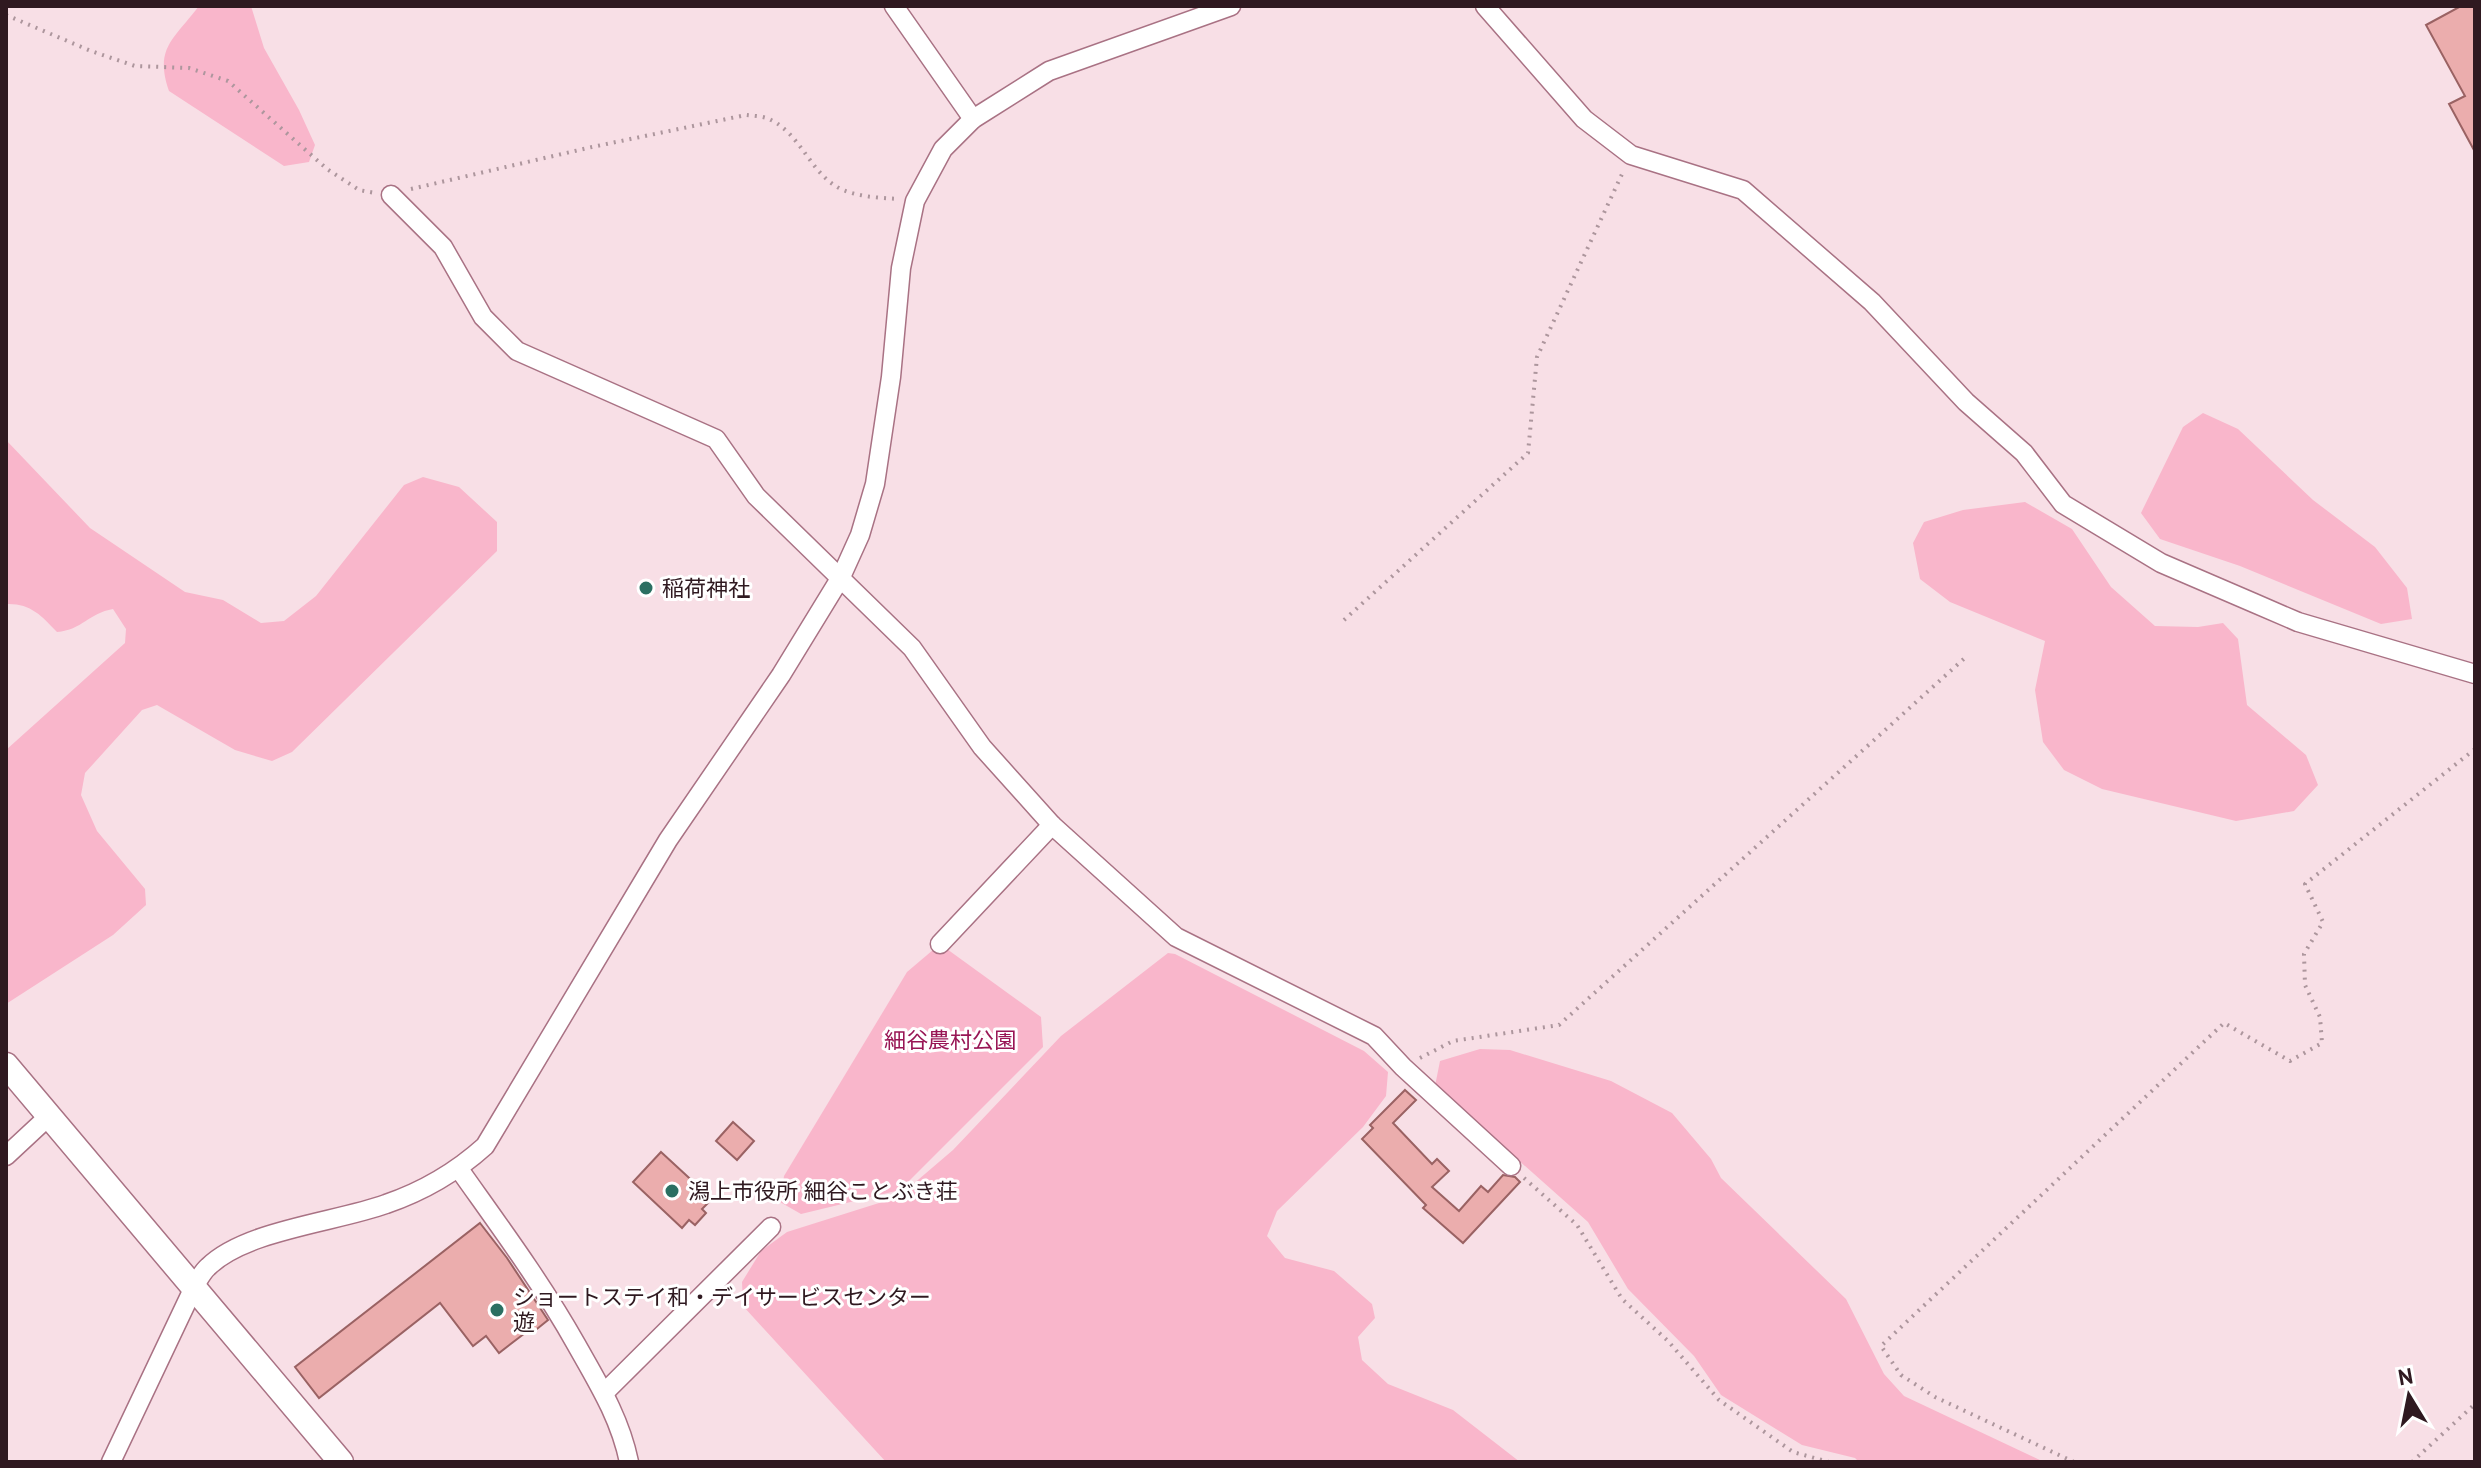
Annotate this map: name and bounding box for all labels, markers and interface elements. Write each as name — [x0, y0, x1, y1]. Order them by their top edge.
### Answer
place label: 稲荷神社 — [662, 574, 750, 602]
marker: 稲荷神社 — [637, 579, 655, 597]
park label: 細谷農村公園 — [884, 1026, 1016, 1054]
place label: 潟上市役所 細谷ことぶき荘 — [688, 1177, 958, 1205]
marker: 潟上市役所 細谷ことぶき荘 — [663, 1182, 681, 1200]
place label: ショートステイ和・デイサービスセンター 遊 — [513, 1283, 931, 1336]
marker: ショートステイ和・デイサービスセンター 遊 — [488, 1301, 506, 1319]
north arrow — [2369, 1356, 2449, 1436]
text: N — [2396, 1361, 2415, 1391]

